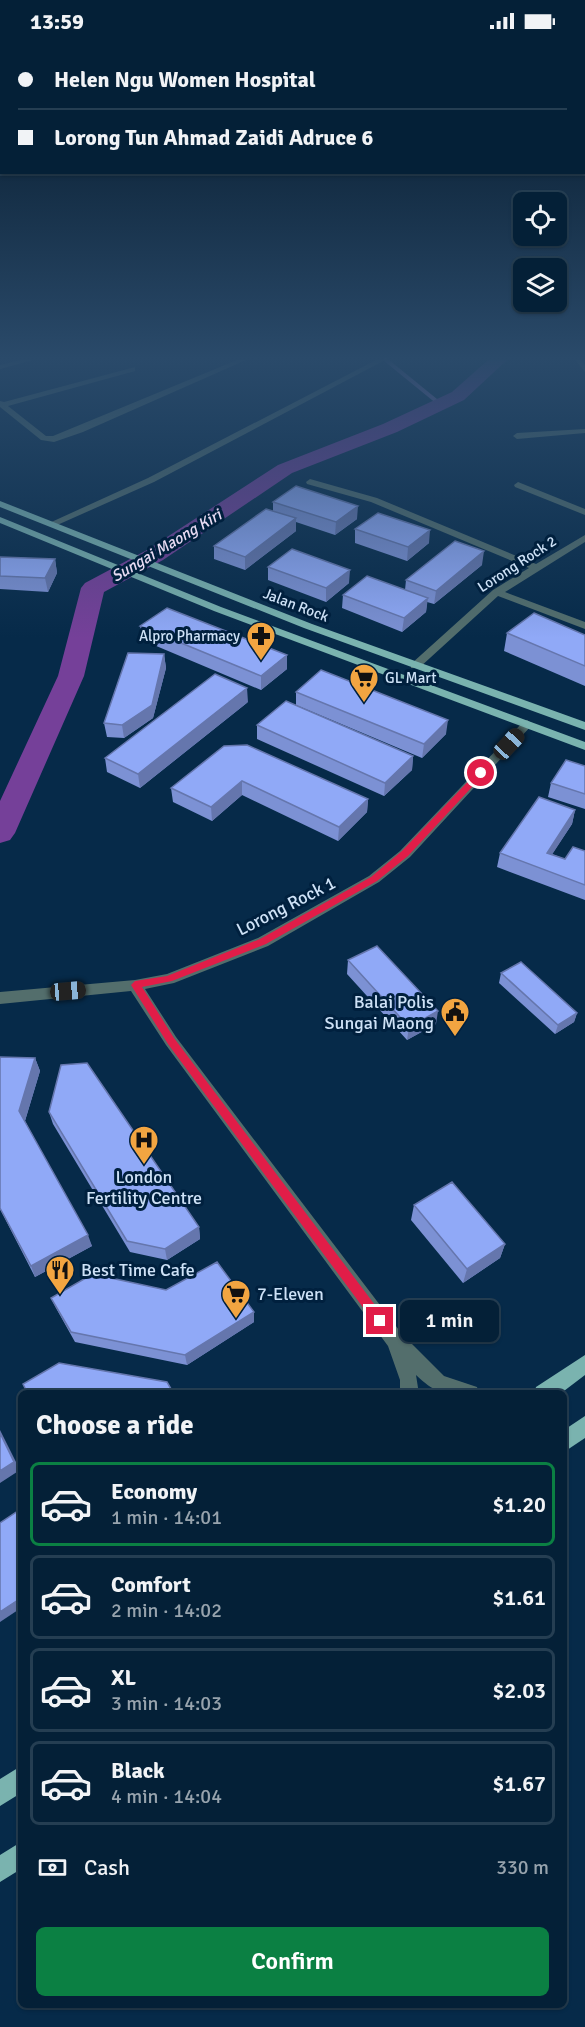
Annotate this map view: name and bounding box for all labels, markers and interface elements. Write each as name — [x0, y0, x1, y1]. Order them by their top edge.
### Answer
text: 13:59 — [30, 8, 84, 35]
text: Helen Ngu Women Hospital — [54, 66, 316, 93]
text: Lorong Tun Ahmad Zaidi Adruce 6 — [54, 124, 373, 151]
map controls — [513, 192, 567, 312]
button: locate — [513, 192, 567, 246]
button: layers — [513, 258, 567, 312]
water label: Sungai Maong Kiri — [108, 504, 227, 587]
street label: Lorong Rock 2 — [474, 532, 560, 596]
street label: Jalan Rock — [261, 584, 332, 626]
pharmacy icon: Alpro Pharmacy — [245, 620, 277, 662]
place label: Alpro Pharmacy — [139, 627, 240, 645]
supermarket icon: GL Mart — [348, 662, 380, 704]
place label: GL Mart — [385, 669, 436, 687]
car — [490, 725, 528, 763]
route start — [467, 759, 494, 786]
street label: Lorong Rock 1 — [233, 872, 339, 940]
car — [49, 980, 87, 1002]
place label: Balai Polis Sungai Maong — [325, 991, 434, 1034]
public building icon: Balai Polis Sungai Maong — [439, 996, 471, 1038]
hospital icon: London Fertility Centre — [128, 1124, 160, 1166]
place label: London Fertility Centre — [86, 1166, 202, 1209]
restaurant icon: Best Time Cafe — [44, 1254, 76, 1296]
place label: Best Time Cafe — [81, 1259, 195, 1281]
supermarket icon: 7-Eleven — [220, 1278, 252, 1320]
place label: 7-Eleven — [257, 1283, 324, 1305]
callout: 1 min — [401, 1300, 500, 1342]
route end — [366, 1307, 393, 1334]
text: 1 min — [426, 1308, 473, 1333]
text: Choose a ride — [36, 1409, 194, 1442]
icon: car — [39, 1477, 93, 1531]
text: Economy — [111, 1478, 197, 1505]
text: $1.20 — [492, 1491, 546, 1518]
text: 1 min · 14:01 — [111, 1505, 222, 1530]
icon: car — [39, 1570, 93, 1624]
text: Comfort — [111, 1571, 191, 1598]
text: $1.61 — [492, 1584, 546, 1611]
text: 2 min · 14:02 — [111, 1598, 222, 1623]
icon: car — [39, 1663, 93, 1717]
text: XL — [111, 1664, 136, 1691]
text: $2.03 — [492, 1677, 546, 1704]
text: 3 min · 14:03 — [111, 1691, 222, 1716]
icon: car — [39, 1756, 93, 1810]
text: Black — [111, 1757, 165, 1784]
text: $1.67 — [492, 1770, 546, 1797]
text: 4 min · 14:04 — [111, 1784, 222, 1809]
icon: cash — [36, 1851, 69, 1884]
text: Cash — [84, 1854, 130, 1881]
text: 330 m — [496, 1855, 549, 1880]
button: Confirm — [36, 1927, 549, 1996]

